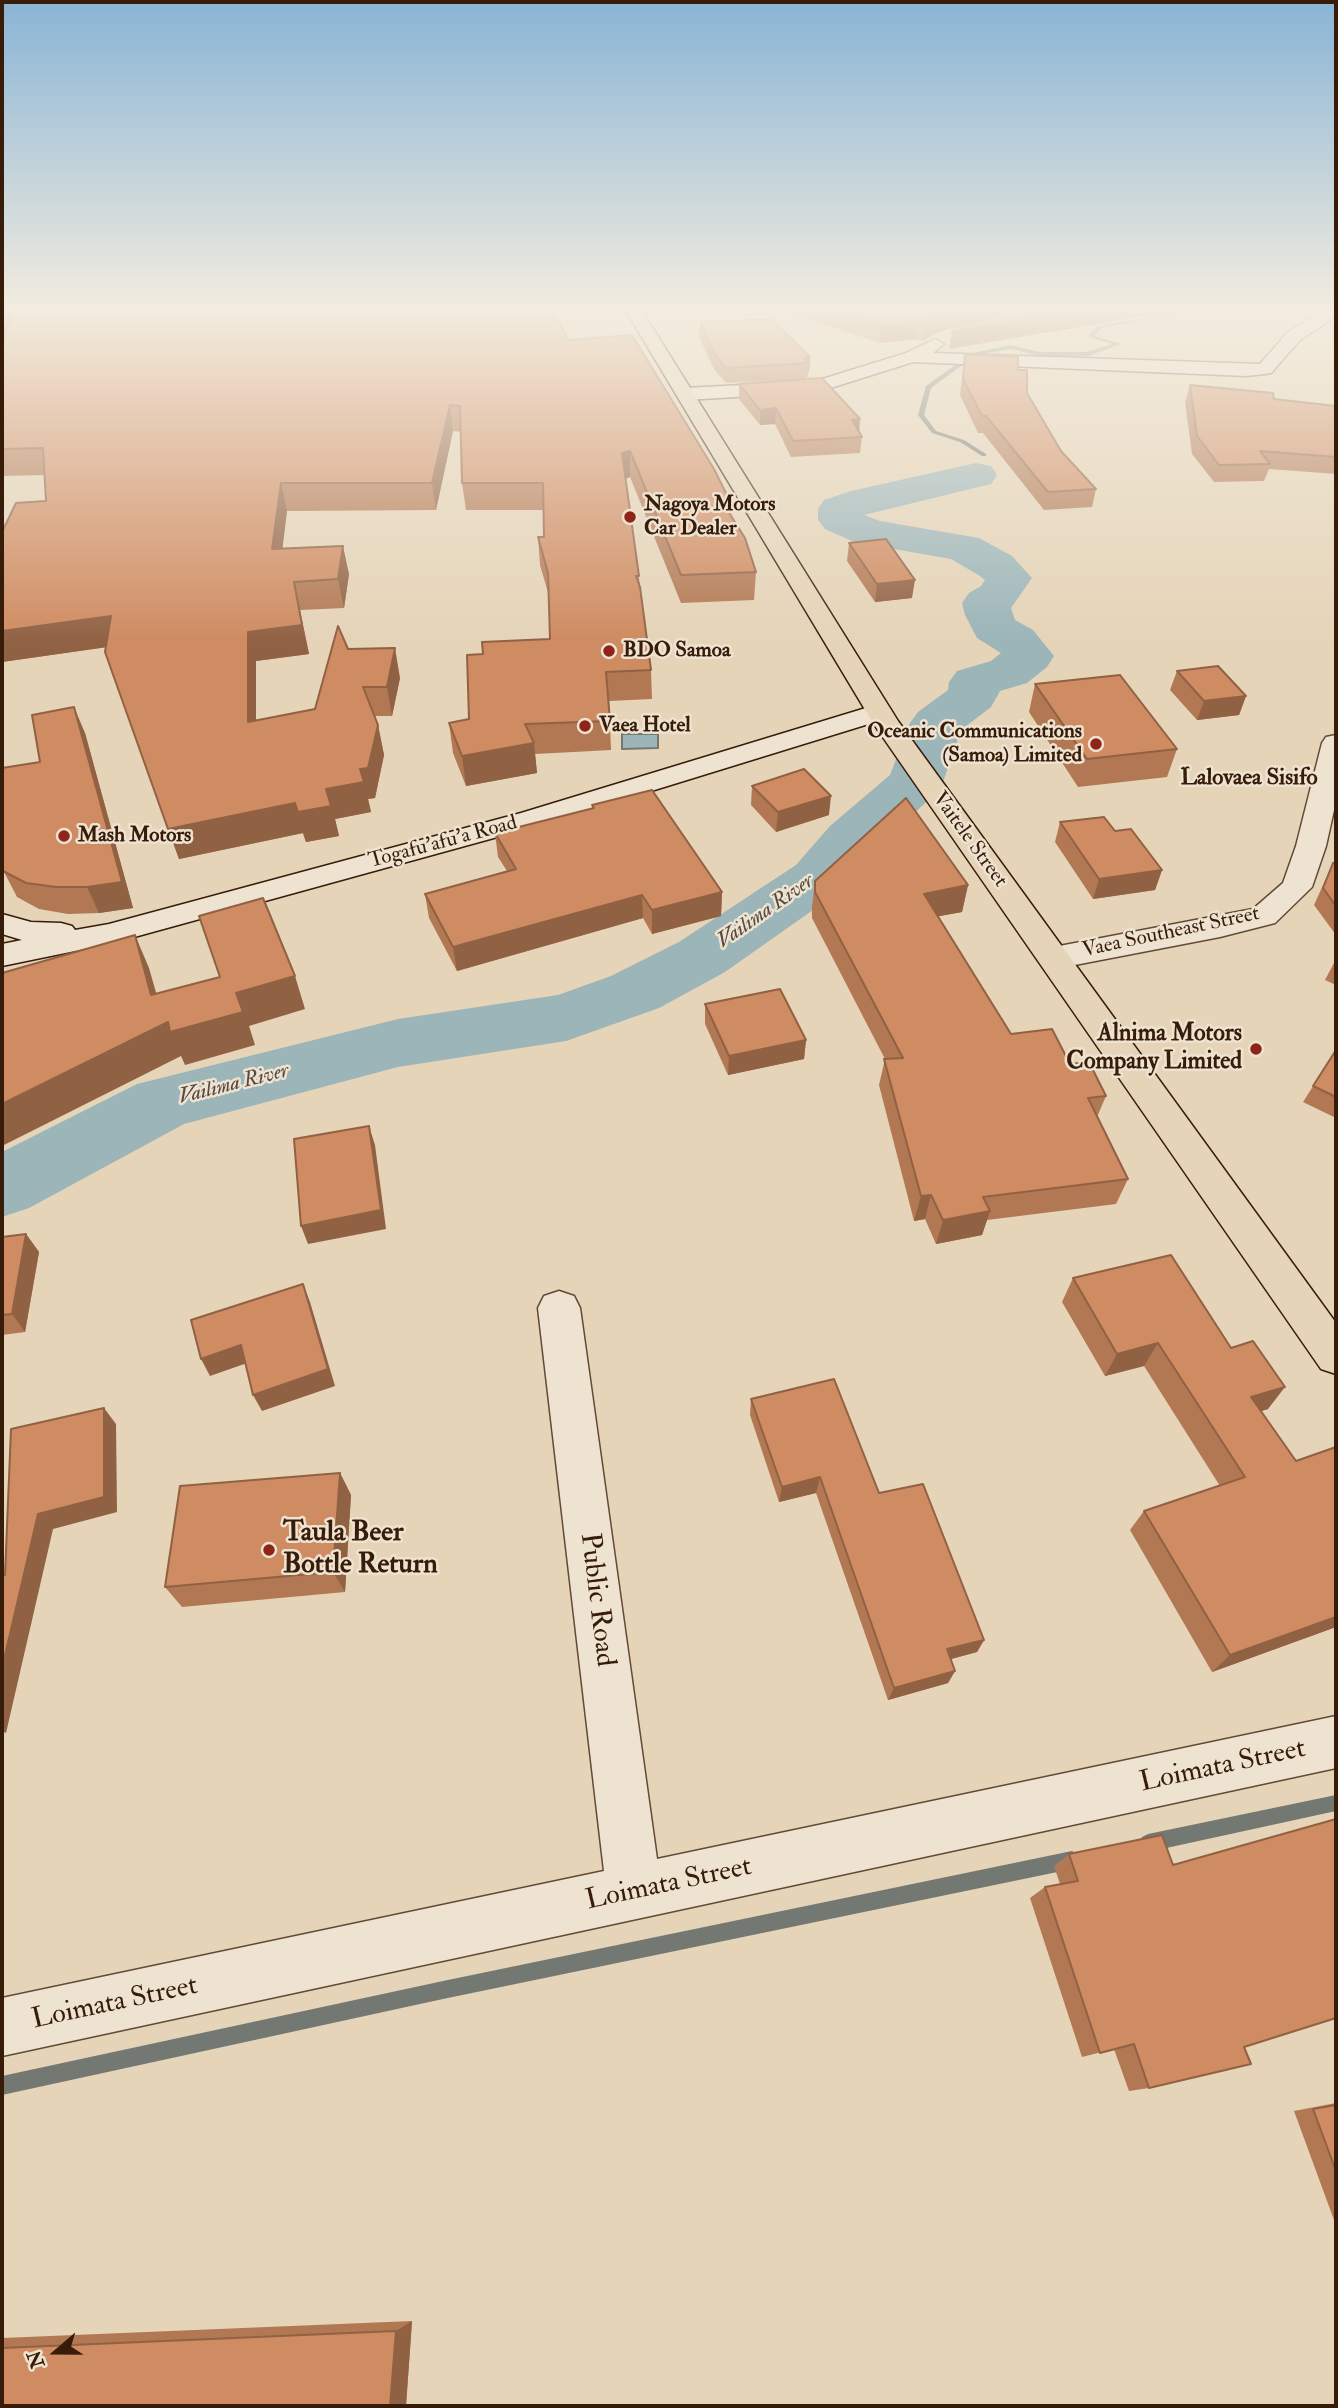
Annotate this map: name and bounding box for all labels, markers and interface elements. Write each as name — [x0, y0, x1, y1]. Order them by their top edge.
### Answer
place label: Nagoya Motors Car Dealer — [644, 492, 775, 542]
marker: Nagoya Motors Car Dealer — [622, 509, 638, 525]
place label: BDO Samoa — [623, 638, 731, 664]
marker: BDO Samoa — [601, 643, 617, 659]
place label: Vaea Hotel — [599, 713, 691, 739]
marker: Vaea Hotel — [577, 718, 593, 734]
place label: Oceanic Communications (Samoa) Limited — [867, 719, 1082, 769]
marker: Oceanic Communications (Samoa) Limited — [1088, 736, 1104, 752]
district label: Lalovaea Sisifo — [1180, 765, 1318, 793]
street label: Vaitele Street — [926, 787, 1012, 893]
street label: Togafu'afu'a Road — [366, 811, 520, 875]
place label: Mash Motors — [78, 823, 191, 849]
marker: Mash Motors — [56, 828, 72, 844]
water label: Vailima River — [713, 869, 819, 955]
street label: Vaea Southeast Street — [1080, 902, 1262, 964]
place label: Alnima Motors Company Limited — [1066, 1021, 1242, 1077]
marker: Alnima Motors Company Limited — [1248, 1041, 1264, 1057]
water label: Vailima River — [176, 1059, 292, 1111]
place label: Taula Beer Bottle Return — [283, 1517, 438, 1583]
street label: Public Road — [571, 1531, 621, 1669]
marker: Taula Beer Bottle Return — [261, 1542, 277, 1558]
street label: Loimata Street — [1137, 1733, 1309, 1801]
street label: Loimata Street — [583, 1851, 755, 1919]
street label: Loimata Street — [29, 1970, 201, 2038]
north arrow — [21, 2317, 91, 2387]
text: N — [22, 2347, 50, 2371]

